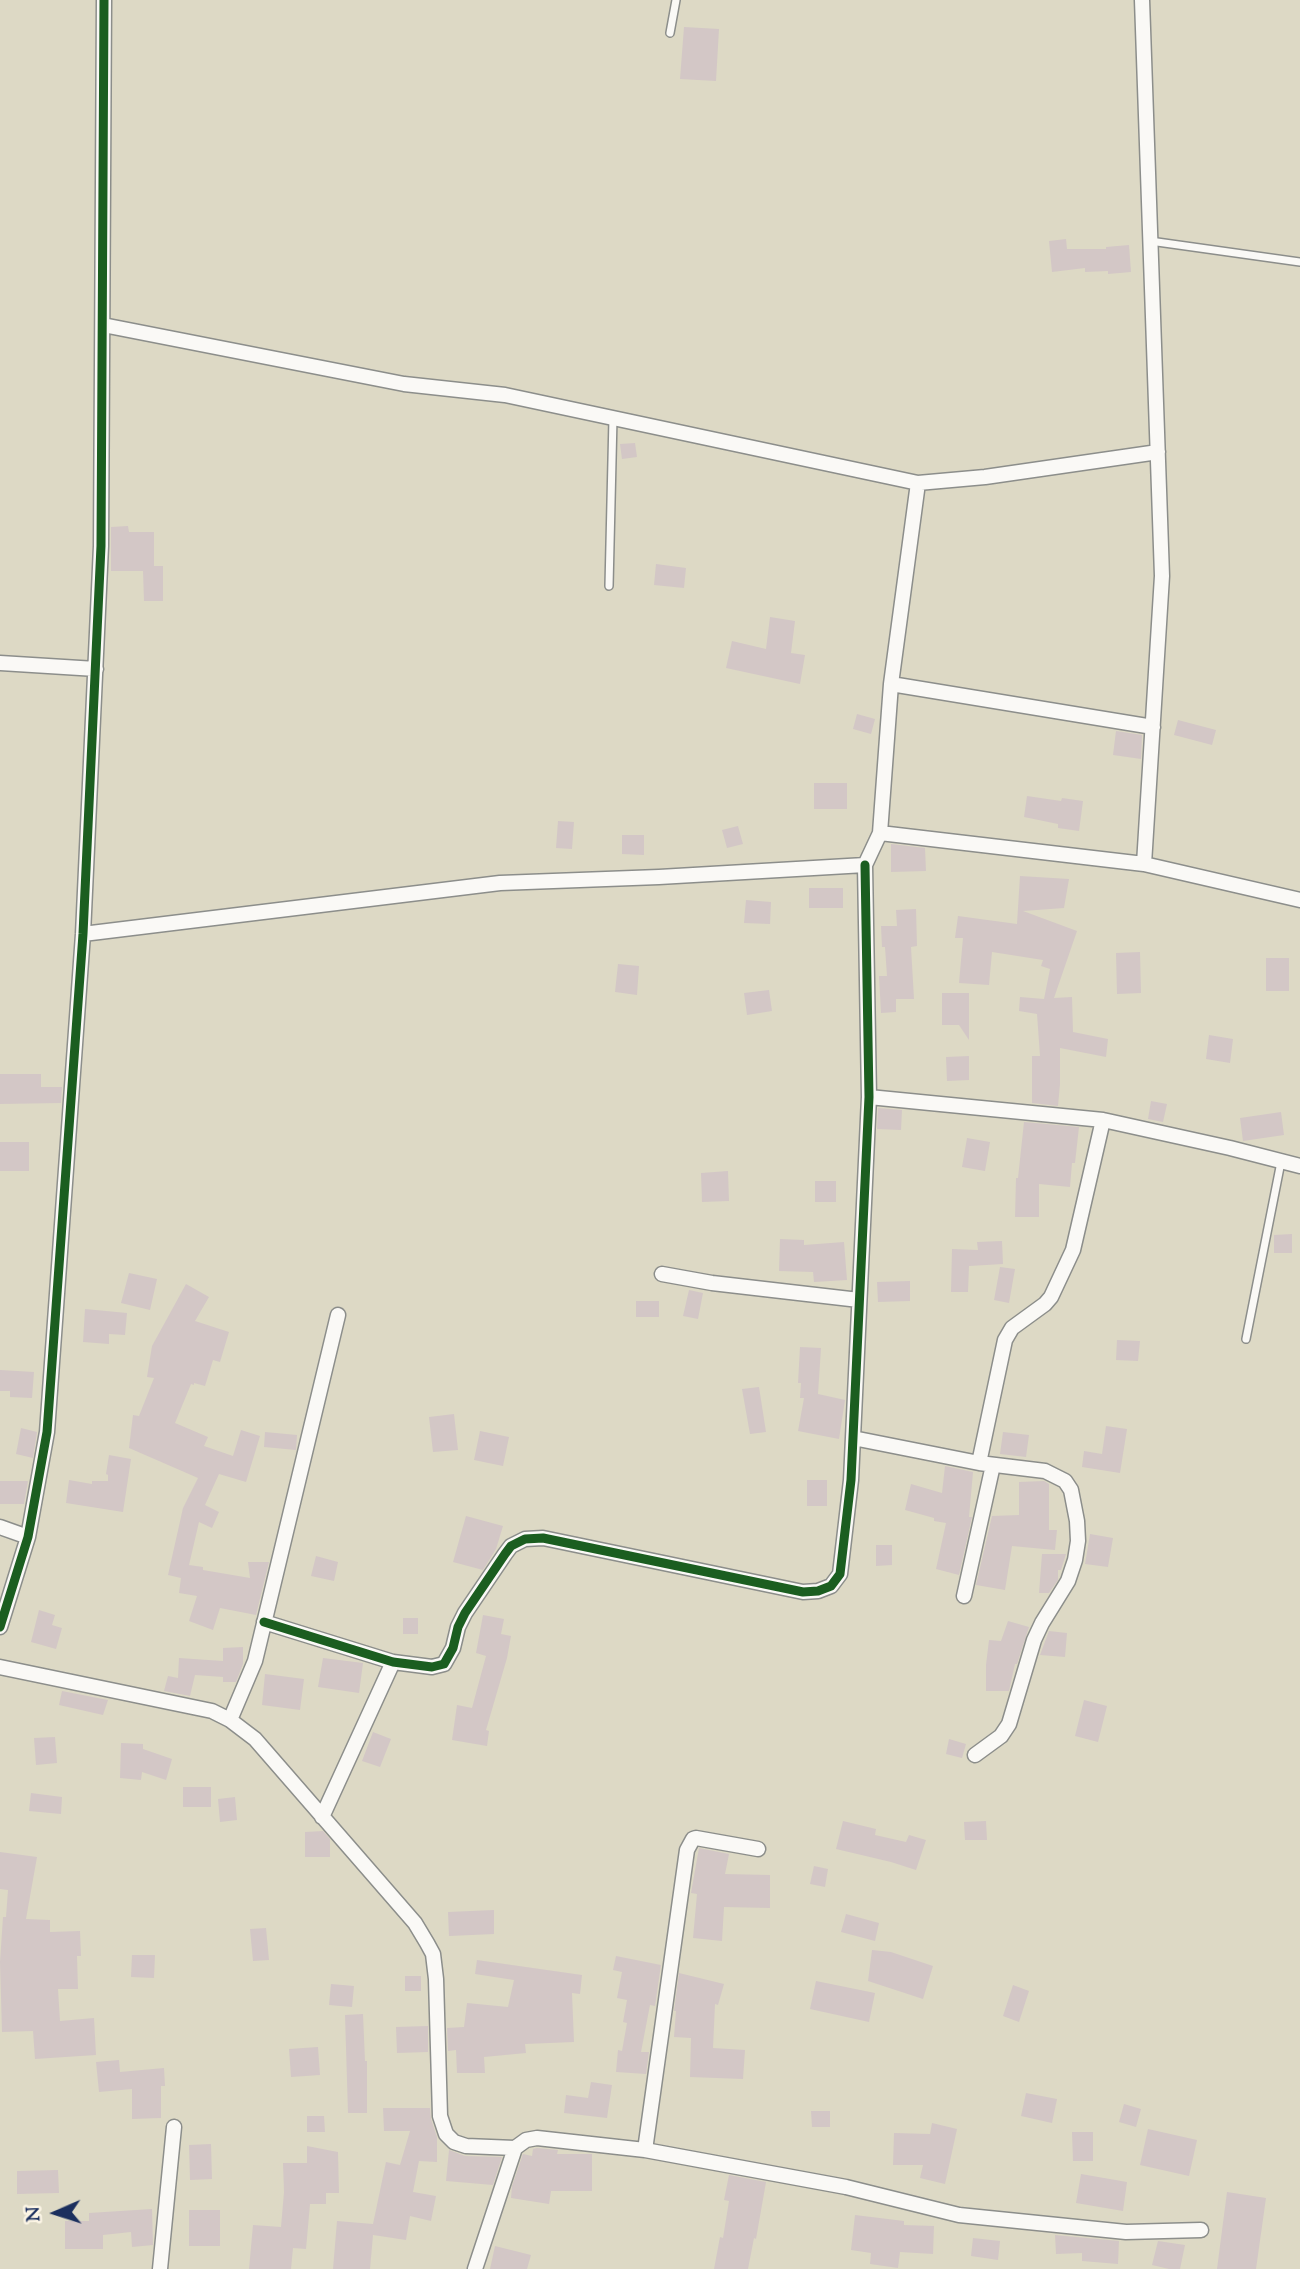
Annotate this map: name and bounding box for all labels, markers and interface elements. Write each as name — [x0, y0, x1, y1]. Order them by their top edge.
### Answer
north arrow — [21, 2178, 91, 2248]
text: N — [21, 2206, 48, 2222]

